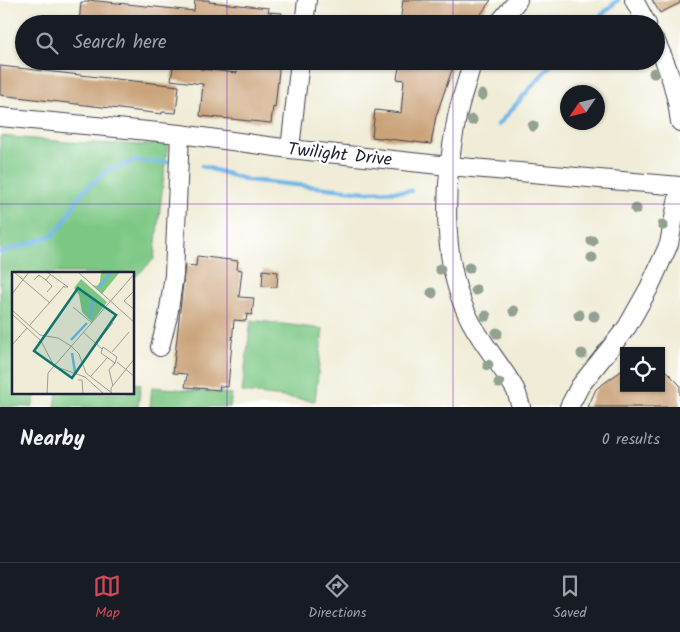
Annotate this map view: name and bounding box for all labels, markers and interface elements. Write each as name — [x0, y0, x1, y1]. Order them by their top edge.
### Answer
search box — [15, 15, 665, 70]
text: Search here — [73, 28, 167, 58]
icon: search — [33, 29, 61, 57]
north arrow — [560, 85, 605, 130]
street label: Twilight Drive — [286, 136, 393, 175]
inset map — [12, 272, 135, 394]
map controls — [620, 347, 665, 392]
button: locate — [620, 347, 665, 392]
text: Nearby — [20, 423, 85, 456]
text: 0 results — [602, 427, 660, 452]
tab: Map — [93, 572, 121, 624]
tab: Directions — [308, 572, 366, 624]
tab: Saved — [553, 572, 587, 624]

